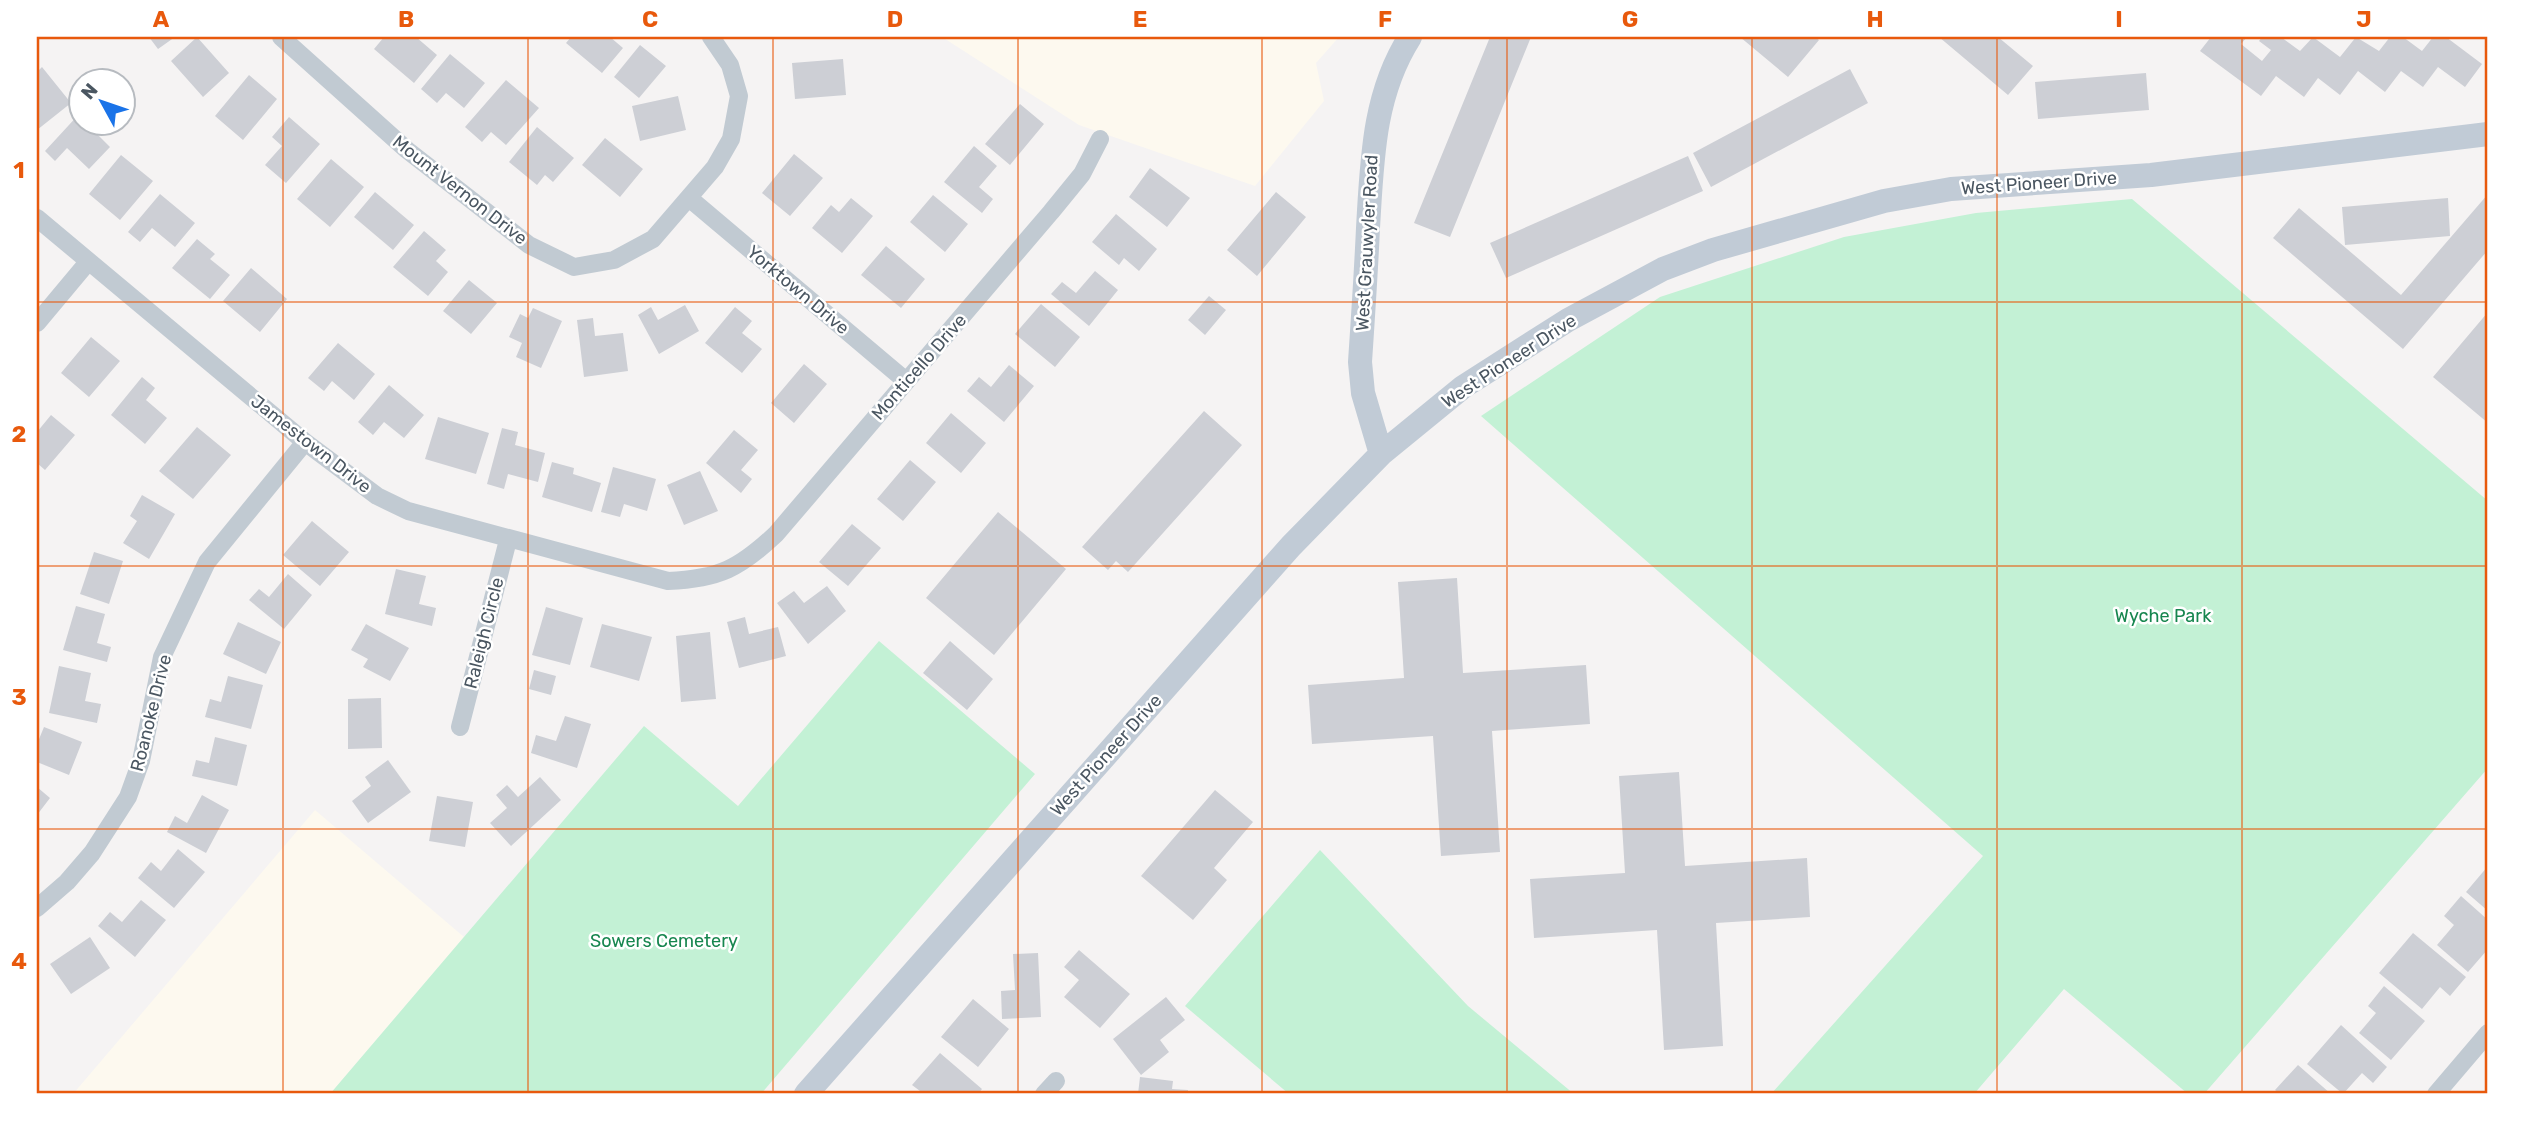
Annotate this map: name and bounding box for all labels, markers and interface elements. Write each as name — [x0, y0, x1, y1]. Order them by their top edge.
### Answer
text: A — [153, 5, 170, 33]
text: B — [398, 5, 414, 33]
text: C — [642, 5, 658, 33]
text: D — [887, 5, 903, 33]
text: E — [1133, 5, 1147, 33]
text: F — [1378, 5, 1392, 33]
text: G — [1622, 5, 1638, 33]
text: H — [1866, 5, 1884, 33]
text: I — [2115, 5, 2123, 33]
text: J — [2356, 5, 2372, 33]
north arrow — [66, 66, 136, 136]
text: N — [76, 79, 103, 104]
street label: Mount Vernon Drive — [388, 131, 532, 249]
street label: West Grauwyler Road — [1351, 154, 1383, 332]
text: 1 — [13, 156, 25, 184]
street label: West Pioneer Drive — [1960, 167, 2118, 199]
street label: Yorktown Drive — [742, 241, 854, 339]
street label: Monticello Drive — [867, 309, 971, 425]
street label: West Pioneer Drive — [1438, 309, 1580, 413]
street label: Jamestown Drive — [246, 390, 376, 498]
text: 2 — [12, 420, 26, 448]
street label: Raleigh Circle — [460, 575, 508, 691]
park label: Wyche Park — [2115, 605, 2212, 627]
street label: Roanoke Drive — [126, 652, 176, 774]
text: 3 — [11, 683, 27, 711]
street label: West Pioneer Drive — [1046, 690, 1166, 820]
park label: Sowers Cemetery — [590, 930, 738, 952]
text: 4 — [11, 947, 27, 975]

